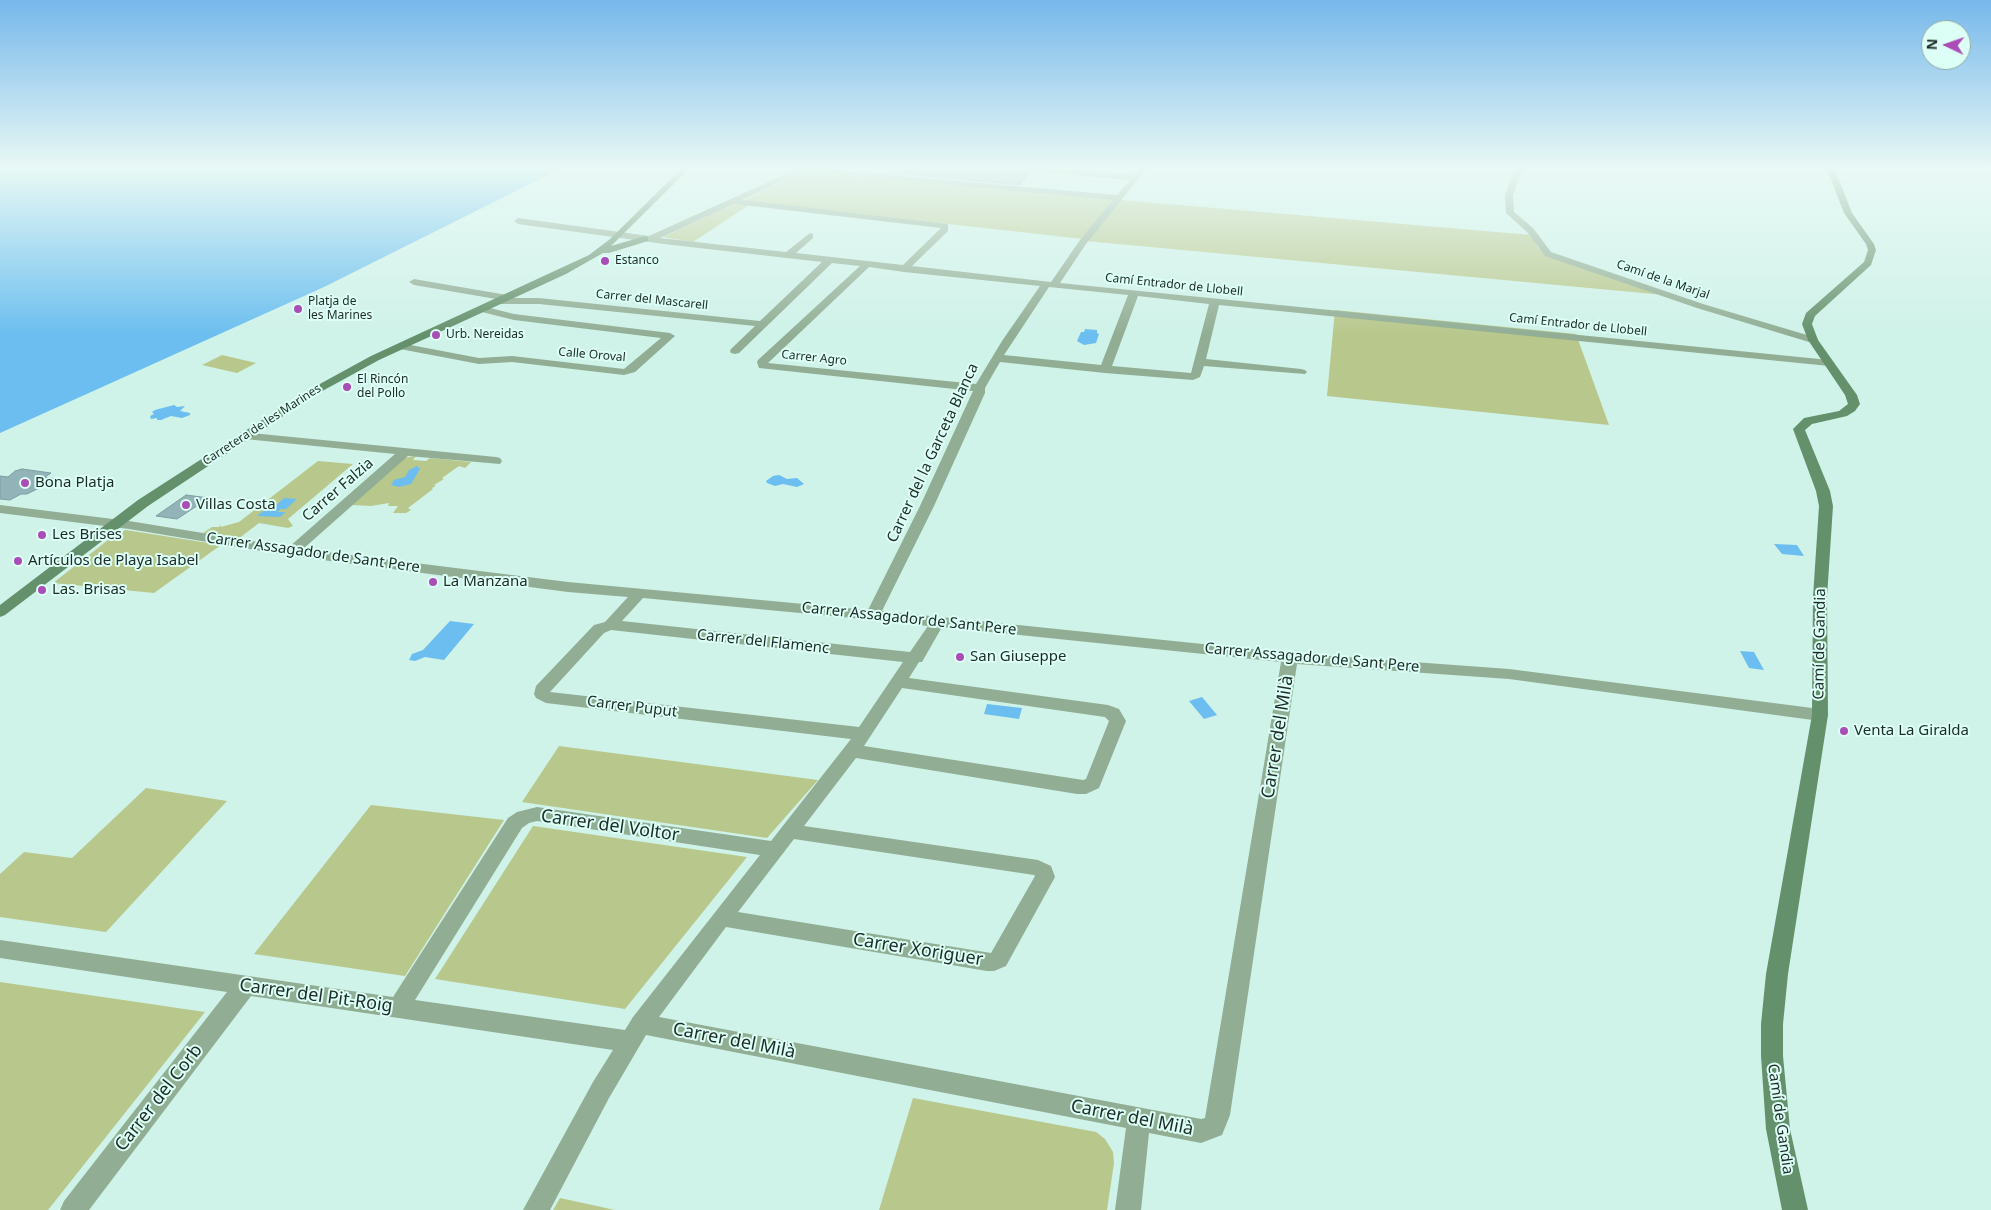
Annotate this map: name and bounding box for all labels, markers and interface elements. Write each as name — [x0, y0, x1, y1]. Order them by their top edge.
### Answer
north arrow — [1921, 20, 1971, 70]
text: N — [1922, 38, 1941, 50]
place label: Estanco — [615, 254, 659, 268]
marker: Estanco — [599, 255, 611, 267]
street label: Camí de la Marjal — [1615, 257, 1711, 303]
street label: Camí Entrador de Llobell — [1104, 271, 1244, 299]
street label: Carrer del Mascarell — [595, 287, 709, 313]
place label: Platja de les Marines — [308, 295, 372, 323]
marker: Platja de les Marines — [292, 303, 304, 315]
street label: Camí Entrador de Llobell — [1508, 311, 1648, 339]
place label: Urb. Nereidas — [446, 328, 524, 342]
marker: Urb. Nereidas — [430, 329, 442, 341]
street label: Calle Oroval — [558, 345, 626, 365]
street label: Carrer Agro — [780, 347, 848, 369]
street label: Carrer del la Garceta Blanca — [883, 361, 983, 545]
place label: El Rincón del Pollo — [357, 373, 408, 401]
street label: Carretera de les Marines — [200, 381, 324, 469]
marker: El Rincón del Pollo — [341, 381, 353, 393]
street label: Carrer Falzia — [299, 454, 377, 526]
place label: Bona Platja — [35, 474, 114, 492]
marker: Bona Platja — [19, 477, 31, 489]
place label: Villas Costa — [196, 496, 276, 514]
marker: Villas Costa — [180, 499, 192, 511]
place label: Les Brises — [52, 526, 122, 544]
marker: Les Brises — [36, 529, 48, 541]
street label: Carrer Assagador de Sant Pere — [205, 529, 421, 577]
place label: Artículos de Playa Isabel — [28, 552, 199, 570]
marker: Artículos de Playa Isabel — [12, 555, 24, 567]
place label: La Manzana — [443, 573, 528, 591]
marker: La Manzana — [427, 576, 439, 588]
place label: Las. Brisas — [52, 581, 126, 599]
marker: Las. Brisas — [36, 584, 48, 596]
street label: Camí de Gandia — [1810, 588, 1830, 700]
street label: Carrer Assagador de Sant Pere — [801, 599, 1017, 639]
street label: Carrer del Flamenc — [696, 626, 830, 658]
street label: Carrer Assagador de Sant Pere — [1204, 640, 1420, 676]
place label: San Giuseppe — [970, 648, 1066, 666]
marker: San Giuseppe — [954, 651, 966, 663]
street label: Carrer del Milà — [1258, 674, 1298, 800]
street label: Carrer Puput — [586, 693, 678, 721]
place label: Venta La Giralda — [1854, 722, 1969, 740]
marker: Venta La Giralda — [1838, 725, 1850, 737]
street label: Carrer del Voltor — [539, 806, 681, 846]
street label: Carrer Xoriguer — [851, 929, 985, 971]
street label: Carrer del Pit-Roig — [238, 975, 394, 1017]
street label: Carrer del Milà — [671, 1019, 797, 1063]
street label: Carrer del Corb — [111, 1040, 207, 1156]
street label: Camí de Gandia — [1763, 1063, 1797, 1175]
street label: Carrer del Milà — [1069, 1096, 1195, 1140]

